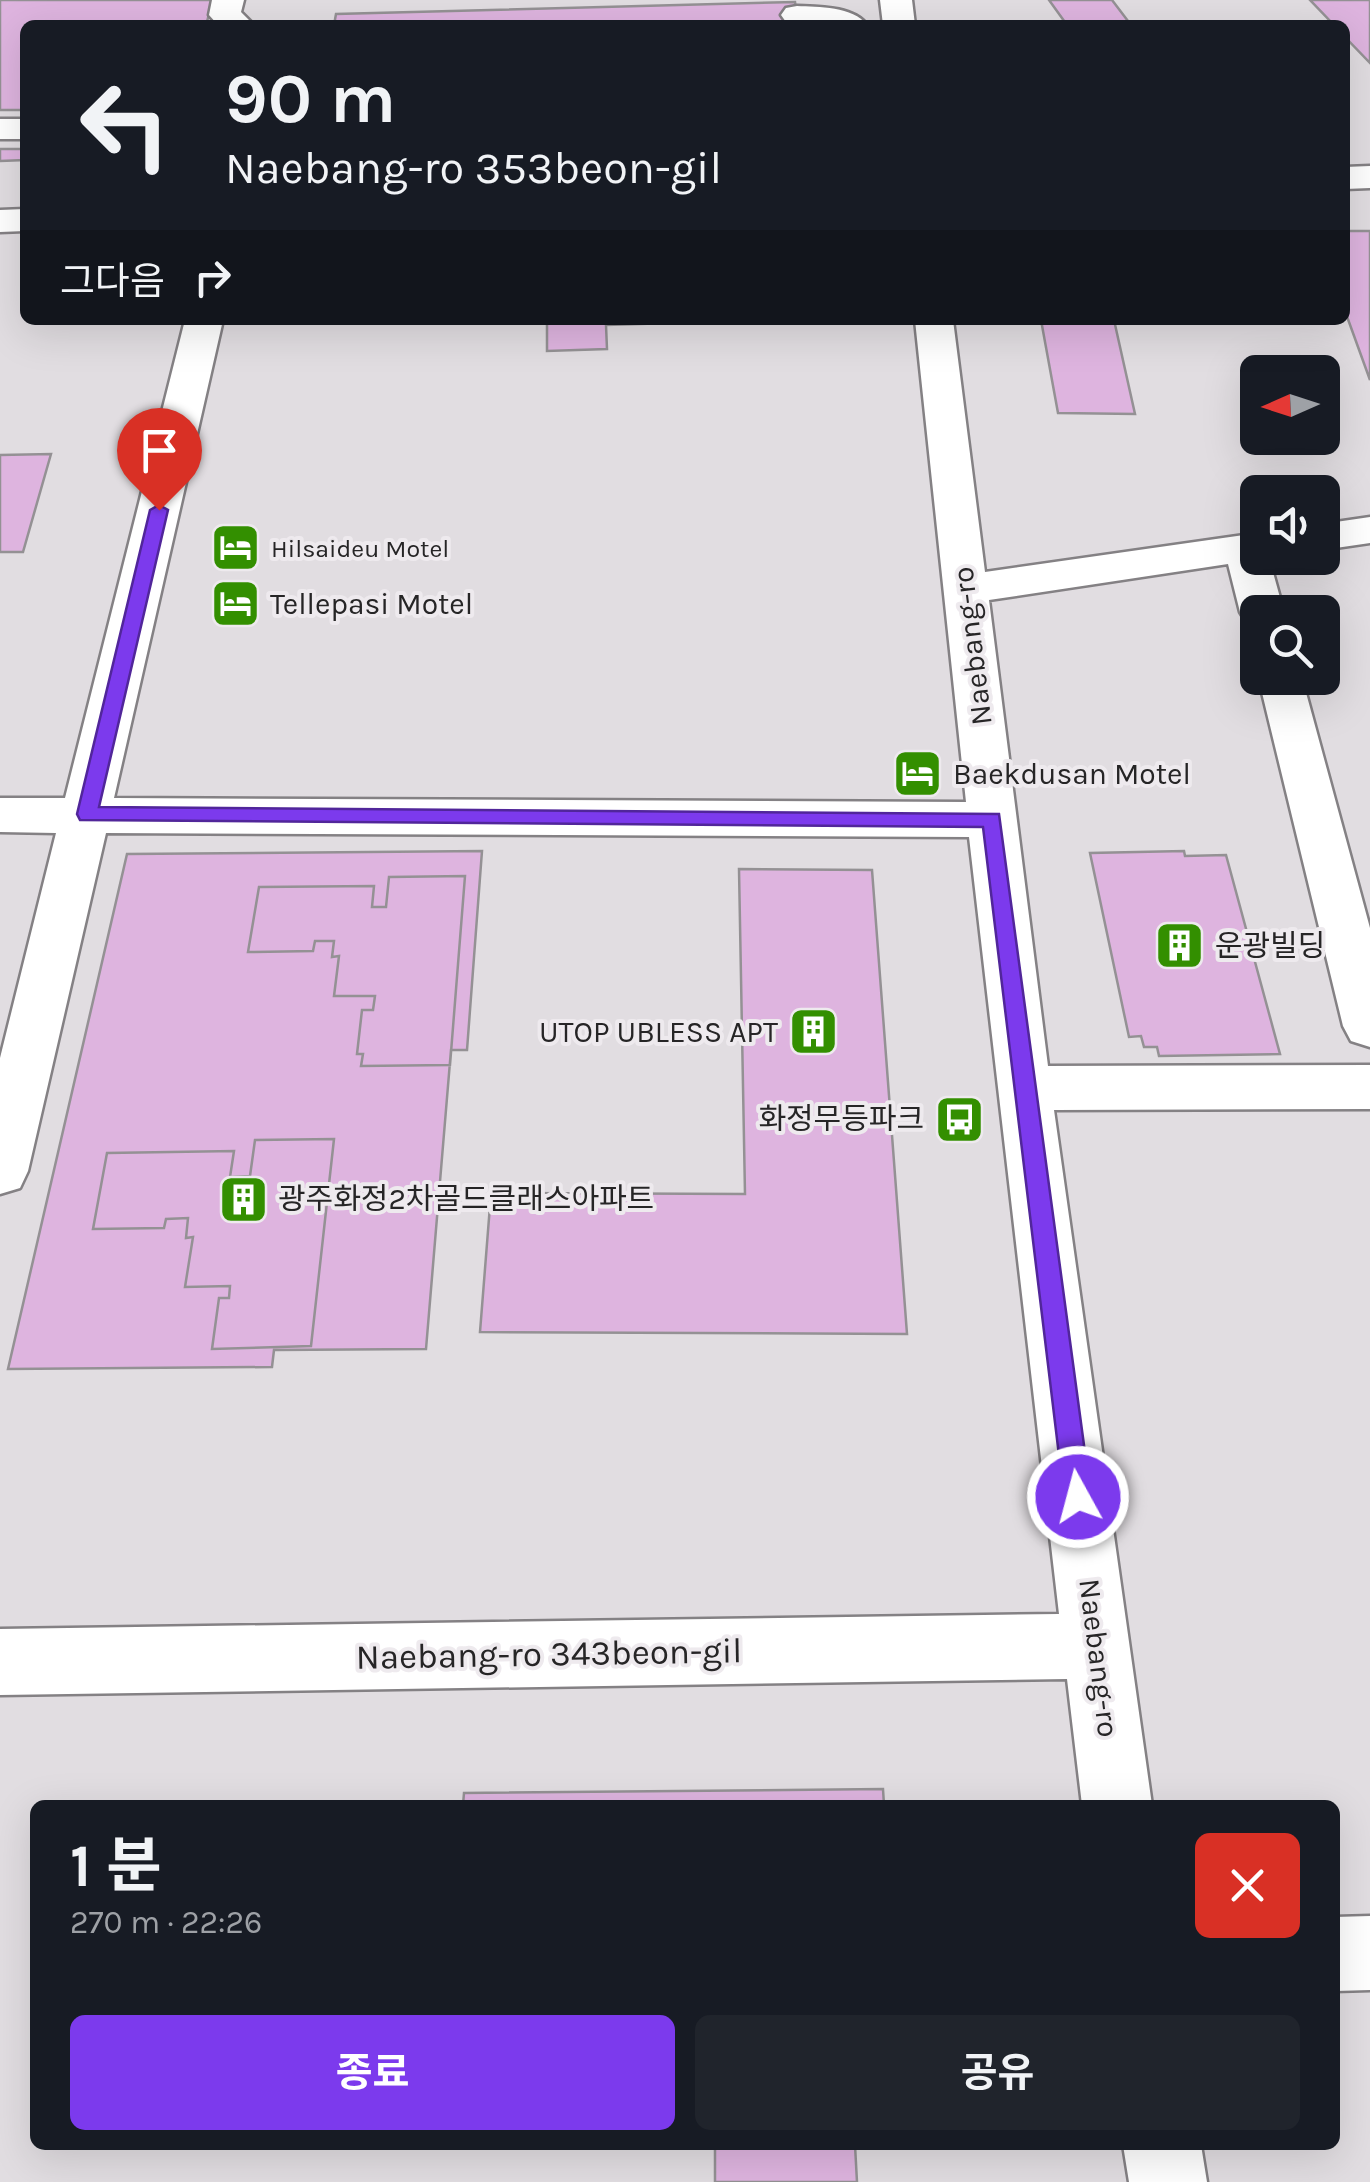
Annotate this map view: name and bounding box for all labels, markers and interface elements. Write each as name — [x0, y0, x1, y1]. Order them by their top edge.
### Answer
text: 90 m — [225, 58, 396, 140]
icon: left — [60, 60, 190, 190]
text: Naebang-ro 353beon-gil — [225, 142, 722, 194]
icon: right — [185, 250, 240, 305]
text: 그다음 — [60, 259, 165, 304]
north arrow — [1240, 355, 1340, 455]
map controls — [1240, 355, 1340, 695]
pin — [117, 408, 202, 511]
icon: arrive — [132, 423, 187, 478]
button: sound — [1240, 475, 1340, 575]
hotel icon: Hilsaideu Motel — [210, 522, 262, 574]
place label: Hilsaideu Motel — [271, 534, 449, 563]
street label: Naebang-ro — [944, 565, 1000, 727]
hotel icon: Tellepasi Motel — [209, 578, 261, 630]
place label: Tellepasi Motel — [270, 586, 473, 622]
button: search — [1240, 595, 1340, 695]
hotel icon: Baekdusan Motel — [892, 748, 944, 800]
place label: Baekdusan Motel — [953, 756, 1191, 792]
building icon: 운광빌딩 — [1154, 920, 1206, 972]
place label: 운광빌딩 — [1215, 928, 1325, 964]
building icon: UTOP UBLESS APT — [787, 1006, 839, 1058]
place label: UTOP UBLESS APT — [539, 1014, 778, 1050]
bus stop icon: 화정무등파크 — [933, 1093, 985, 1145]
place label: 화정무등파크 — [758, 1101, 924, 1137]
building icon: 광주화정2차골드클래스아파트 — [217, 1173, 269, 1225]
place label: 광주화정2차골드클래스아파트 — [278, 1181, 654, 1217]
position arrow — [1026, 1445, 1130, 1549]
street label: Naebang-ro — [1071, 1577, 1127, 1739]
street label: Naebang-ro 343beon-gil — [355, 1630, 743, 1678]
text: 1 분 — [70, 1831, 162, 1901]
button: close — [1195, 1833, 1300, 1938]
text: 270 m · 22:26 — [70, 1904, 262, 1941]
button: 종료 — [70, 2015, 675, 2130]
button: 공유 — [695, 2015, 1300, 2130]

